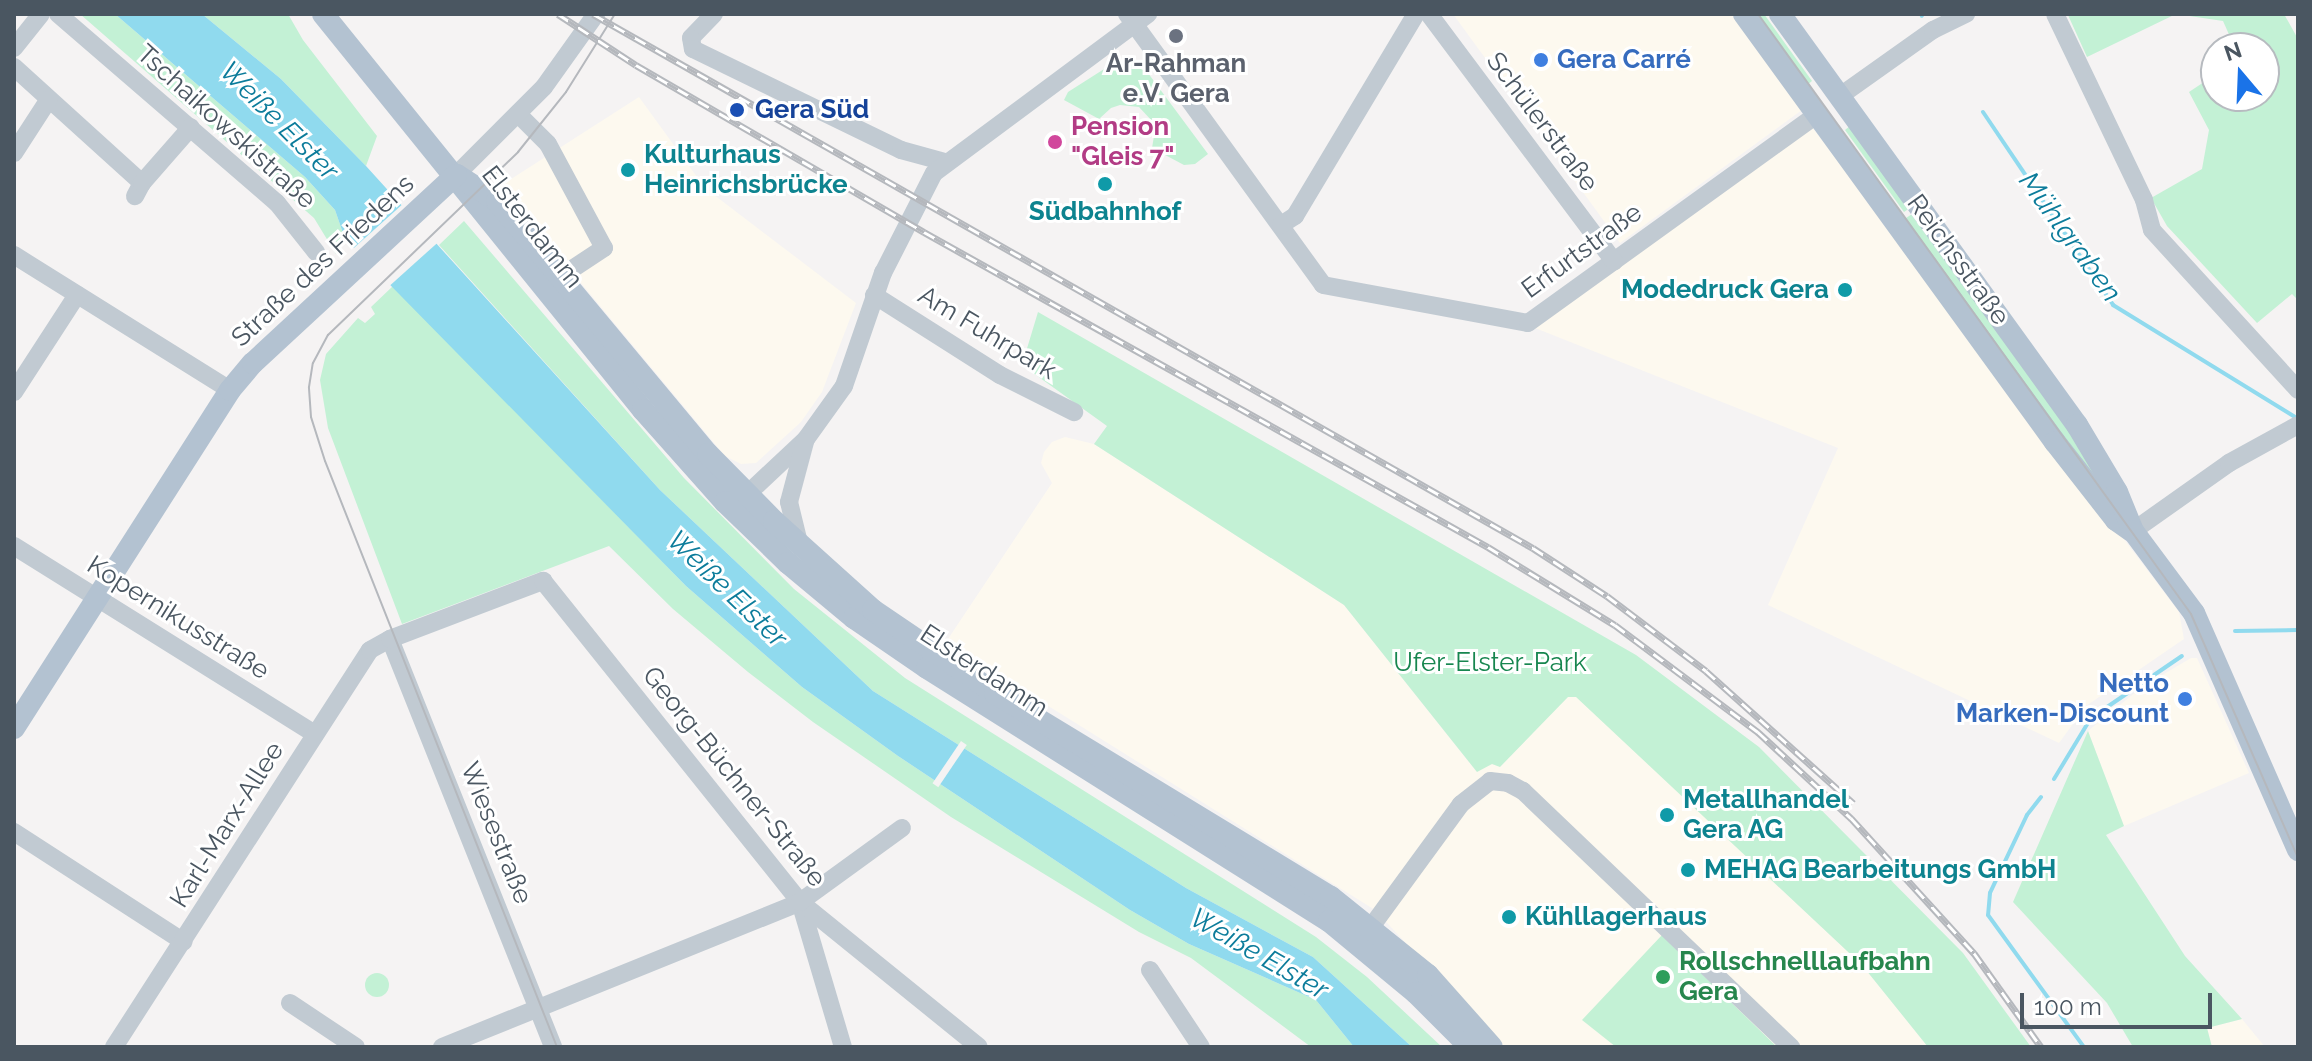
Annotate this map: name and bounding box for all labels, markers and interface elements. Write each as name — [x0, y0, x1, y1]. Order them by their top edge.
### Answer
marker: Ar-Rahman e.V. Gera — [1167, 27, 1185, 45]
north arrow — [2200, 32, 2280, 112]
text: N — [2221, 36, 2245, 66]
street label: Tschaikowskistraße — [130, 38, 322, 216]
place label: Gera Carré — [1557, 44, 1691, 76]
street label: Schülerstraße — [1480, 46, 1604, 198]
place label: Ar-Rahman e.V. Gera — [1106, 48, 1246, 110]
marker: Gera Carré — [1532, 51, 1550, 69]
water label: Weiße Elster — [213, 55, 345, 187]
place label: Gera Süd — [755, 94, 869, 126]
marker: Gera Süd — [726, 99, 748, 121]
place label: Pension "Gleis 7" — [1071, 111, 1174, 172]
marker: Pension "Gleis 7" — [1046, 133, 1064, 151]
place label: Kulturhaus Heinrichsbrücke — [644, 139, 848, 200]
street label: Elsterdamm — [475, 160, 589, 294]
marker: Kulturhaus Heinrichsbrücke — [619, 161, 637, 179]
water label: Mühlgraben — [2012, 166, 2128, 308]
street label: Straße des Friedens — [225, 168, 421, 354]
marker: Südbahnhof — [1096, 175, 1114, 193]
street label: Reichsstraße — [1900, 189, 2016, 331]
place label: Südbahnhof — [1029, 196, 1181, 228]
street label: Erfurtstraße — [1516, 197, 1648, 305]
place label: Modedruck Gera — [1621, 274, 1829, 306]
street label: Am Fuhrpark — [912, 280, 1062, 386]
marker: Modedruck Gera — [1836, 281, 1854, 299]
water label: Weiße Elster — [660, 523, 794, 655]
street label: Kopernikusstraße — [81, 550, 275, 686]
street label: Elsterdamm — [914, 618, 1054, 724]
park label: Ufer-Elster-Park — [1393, 647, 1587, 679]
street label: Georg-Büchner-Straße — [636, 661, 832, 893]
place label: Netto Marken-Discount — [1956, 668, 2169, 730]
marker: Netto Marken-Discount — [2176, 690, 2194, 708]
street label: Karl-Marx-Allee — [164, 736, 290, 914]
street label: Wiesestraße — [453, 758, 539, 908]
place label: Metallhandel Gera AG — [1683, 784, 1849, 846]
marker: Metallhandel Gera AG — [1658, 806, 1676, 824]
place label: MEHAG Bearbeitungs GmbH — [1704, 854, 2056, 886]
marker: MEHAG Bearbeitungs GmbH — [1679, 861, 1697, 879]
water label: Weiße Elster — [1184, 901, 1334, 1007]
place label: Kühllagerhaus — [1525, 901, 1707, 933]
marker: Kühllagerhaus — [1500, 908, 1518, 926]
place label: Rollschnelllaufbahn Gera — [1679, 946, 1931, 1008]
marker: Rollschnelllaufbahn Gera — [1654, 968, 1672, 986]
scale bar — [2024, 977, 2216, 1027]
text: 100 m — [2034, 992, 2102, 1021]

